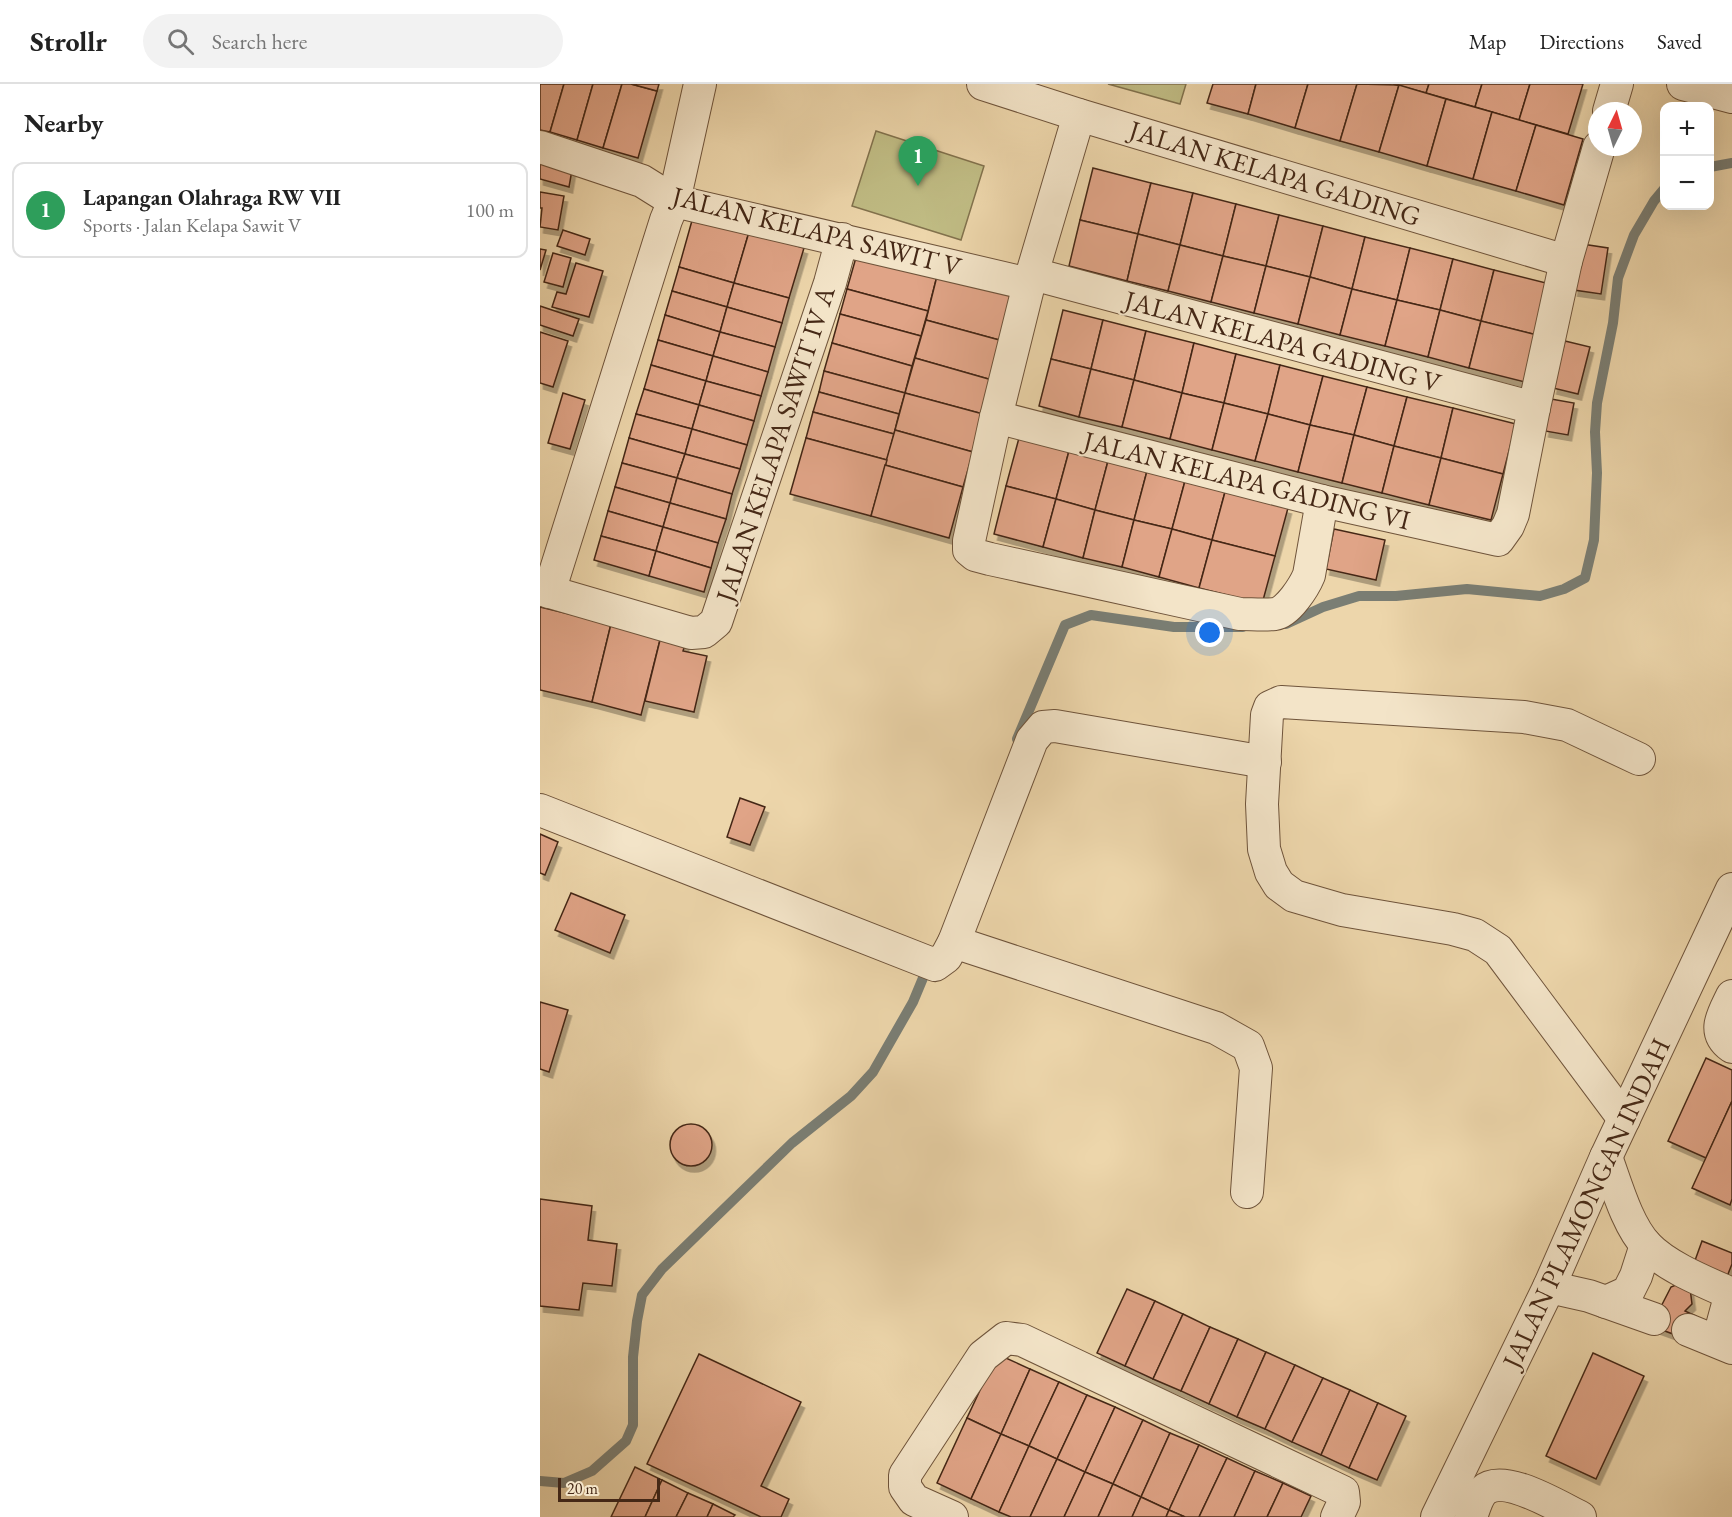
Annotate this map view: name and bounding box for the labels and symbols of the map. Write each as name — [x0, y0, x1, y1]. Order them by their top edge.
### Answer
north arrow — [1588, 102, 1642, 156]
street label: JALAN KELAPA GADING — [1123, 111, 1425, 234]
pin: 1 — [898, 136, 938, 186]
street label: JALAN KELAPA SAWIT V — [667, 178, 966, 284]
street label: JALAN KELAPA SAWIT IV A — [707, 281, 843, 608]
street label: JALAN KELAPA GADING V — [1119, 281, 1446, 400]
street label: JALAN KELAPA GADING VI — [1078, 422, 1414, 538]
your location — [1195, 618, 1224, 647]
street label: JALAN PLAMONGAN INDAH — [1493, 1032, 1678, 1376]
scale bar — [558, 1475, 660, 1502]

